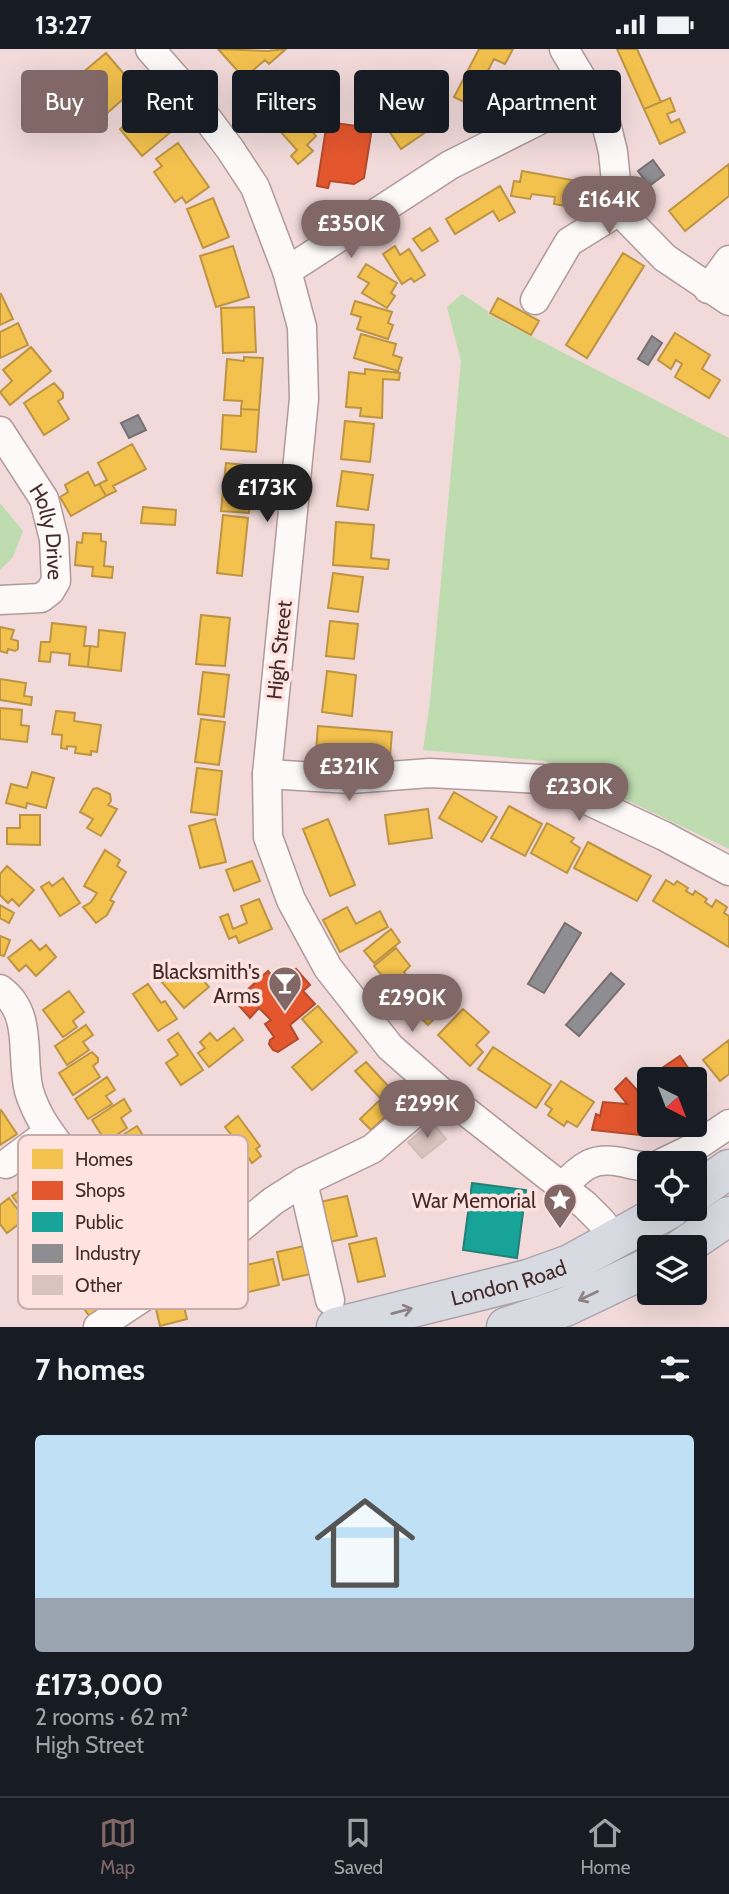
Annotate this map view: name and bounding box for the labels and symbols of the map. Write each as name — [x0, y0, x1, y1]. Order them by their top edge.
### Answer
pin: £164K — [560, 177, 658, 236]
pin: £350K — [302, 201, 400, 260]
pin: £173K — [218, 465, 316, 524]
street label: Holly Drive — [25, 479, 68, 581]
street label: High Street — [261, 599, 297, 701]
pin: £321K — [300, 743, 398, 803]
pin: £230K — [530, 763, 628, 823]
place label: Blacksmith's Arms — [152, 959, 260, 1008]
bar icon: Blacksmith's Arms — [266, 964, 304, 1013]
pin: £290K — [363, 975, 461, 1034]
north arrow — [637, 1067, 707, 1137]
pin: £299K — [378, 1081, 476, 1140]
legend — [18, 1135, 248, 1309]
text: Homes — [75, 1148, 133, 1171]
text: Shops — [75, 1179, 125, 1202]
place icon: War Memorial — [541, 1181, 579, 1230]
place label: War Memorial — [412, 1188, 536, 1213]
text: Public — [75, 1211, 124, 1234]
text: Industry — [75, 1242, 141, 1265]
street label: London Road — [448, 1254, 569, 1310]
text: Other — [75, 1274, 122, 1297]
one-way arrow — [577, 1290, 599, 1303]
one-way arrow — [391, 1304, 413, 1317]

